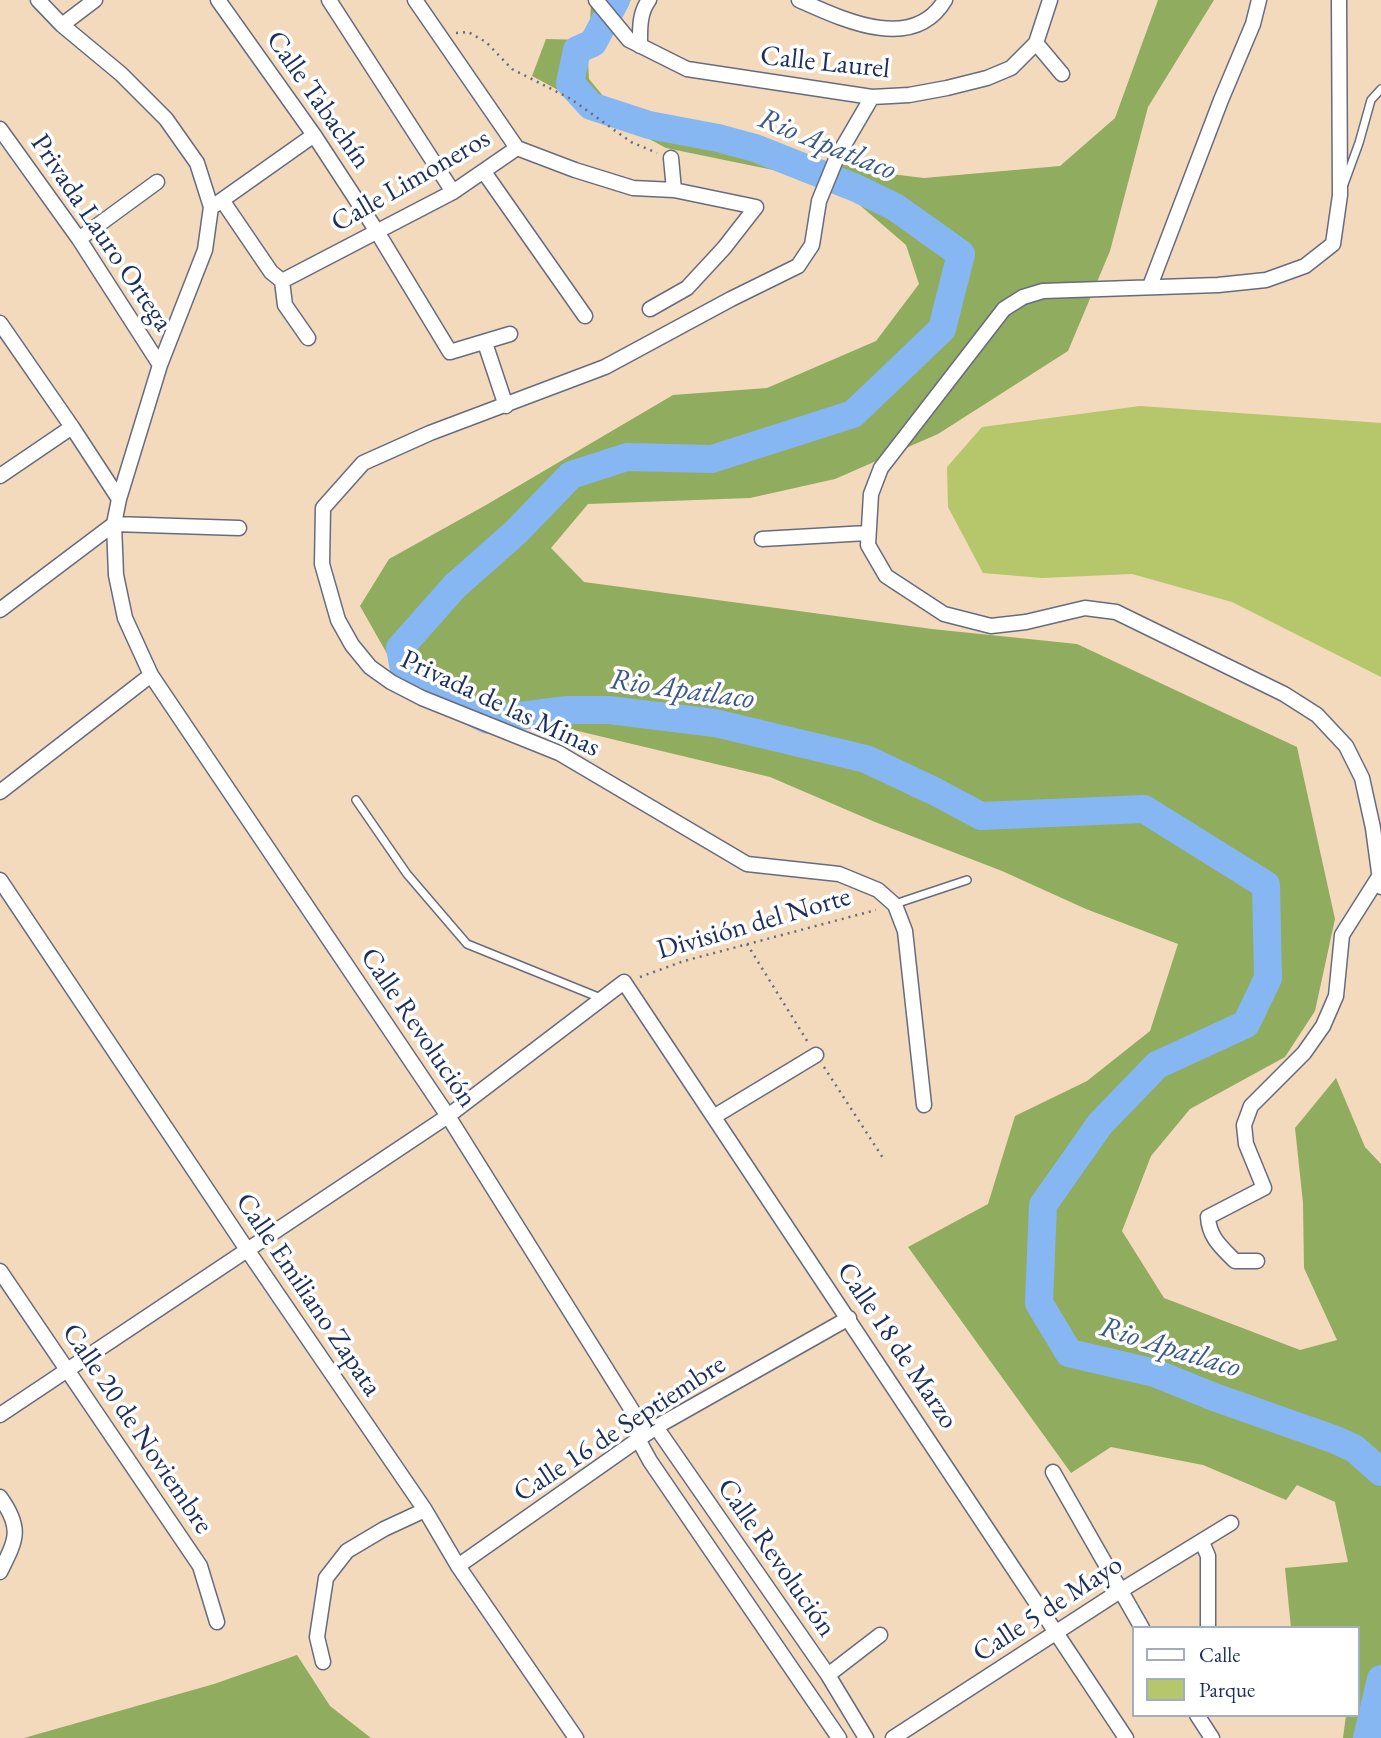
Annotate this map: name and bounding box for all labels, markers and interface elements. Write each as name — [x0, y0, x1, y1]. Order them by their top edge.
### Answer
street label: Calle Tabachín — [258, 25, 378, 175]
street label: Calle Laurel — [758, 39, 892, 87]
water label: Rio Apatlaco — [753, 101, 901, 189]
street label: Calle Limoneros — [326, 122, 496, 240]
street label: Privada Lauro Ortega — [23, 128, 179, 338]
street label: Privada de las Minas — [395, 643, 605, 765]
water label: Rio Apatlaco — [608, 662, 756, 718]
street label: División del Norte — [653, 880, 855, 968]
street label: Calle Revolución — [352, 942, 484, 1114]
street label: Calle Emiliano Zapata — [228, 1187, 388, 1403]
street label: Calle 18 de Marzo — [829, 1256, 965, 1436]
water label: Rio Apatlaco — [1095, 1310, 1245, 1386]
street label: Calle 20 de Noviembre — [54, 1318, 220, 1540]
street label: Calle 16 de Septiembre — [508, 1348, 732, 1510]
street label: Calle Revolución — [709, 1472, 843, 1644]
street label: Calle 5 de Mayo — [967, 1548, 1129, 1670]
legend — [1132, 1626, 1360, 1717]
text: Calle — [1199, 1641, 1241, 1668]
text: Parque — [1199, 1676, 1255, 1703]

